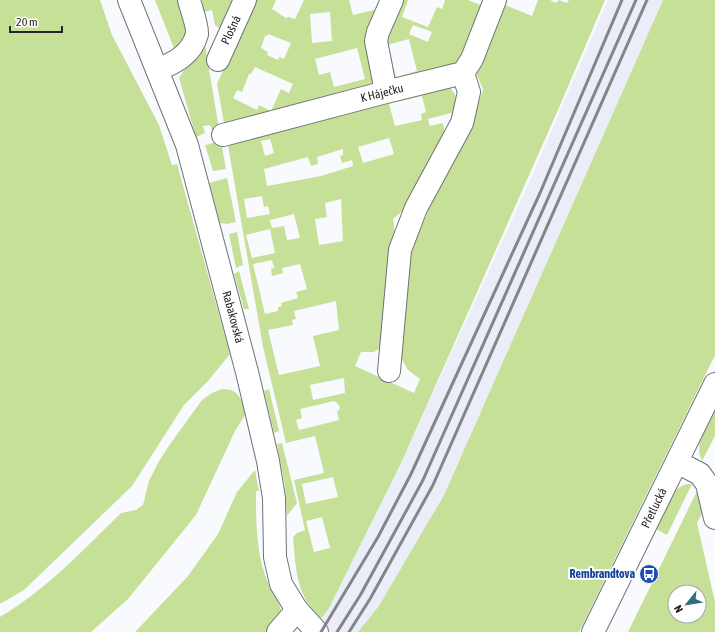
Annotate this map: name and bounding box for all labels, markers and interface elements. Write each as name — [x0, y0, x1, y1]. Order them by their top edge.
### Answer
scale bar — [10, 8, 62, 34]
street label: Plošná — [218, 13, 244, 47]
text: 20 m — [16, 15, 38, 29]
street label: K Háječku — [359, 81, 405, 105]
street label: Rabakovská — [219, 289, 247, 345]
street label: Přetlucká — [638, 486, 670, 530]
bus stop icon: Rembrandtova — [638, 563, 660, 585]
place label: Rembrandtova — [570, 567, 635, 581]
north arrow — [667, 584, 707, 624]
text: N — [672, 603, 685, 615]

